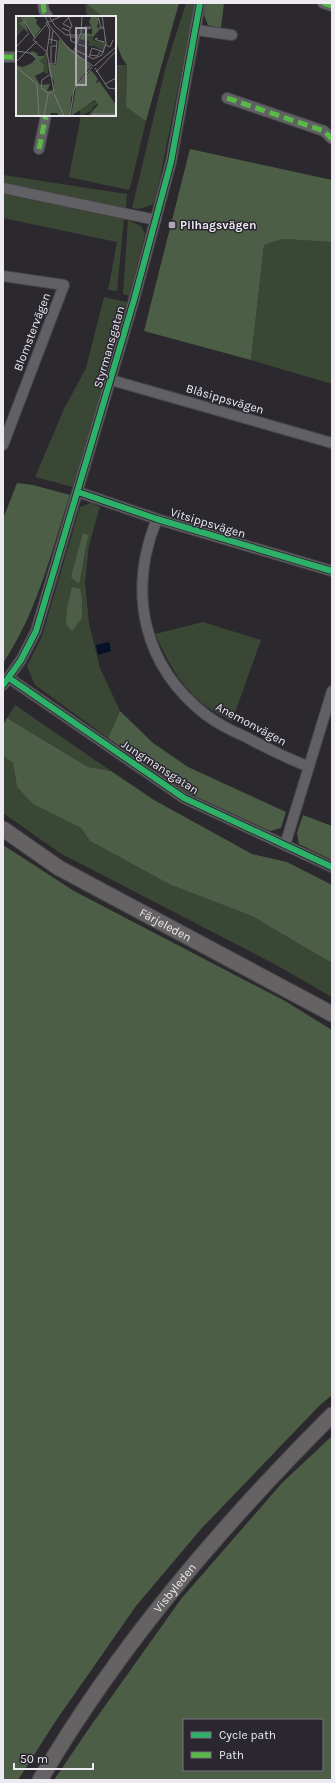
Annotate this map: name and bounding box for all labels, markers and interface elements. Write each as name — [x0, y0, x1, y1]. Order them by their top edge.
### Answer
inset map — [16, 16, 116, 116]
place label: Pilhagsvägen — [180, 218, 256, 232]
marker: Pilhagsvägen — [167, 220, 177, 230]
street label: Blomstervägen — [11, 291, 53, 373]
street label: Styrmansgatan — [91, 304, 127, 390]
street label: Blåsippsvägen — [184, 381, 266, 417]
street label: Vitsippsvägen — [169, 505, 247, 541]
street label: Anemonvägen — [213, 699, 289, 749]
street label: Jungmansgatan — [119, 737, 201, 797]
street label: Färjeleden — [137, 905, 194, 945]
street label: Visbyleden — [151, 1560, 199, 1615]
legend — [183, 1719, 323, 1771]
text: Cycle path — [219, 1728, 276, 1742]
scale bar — [14, 1745, 93, 1771]
text: Path — [219, 1748, 244, 1762]
text: 50 m — [20, 1752, 48, 1766]

